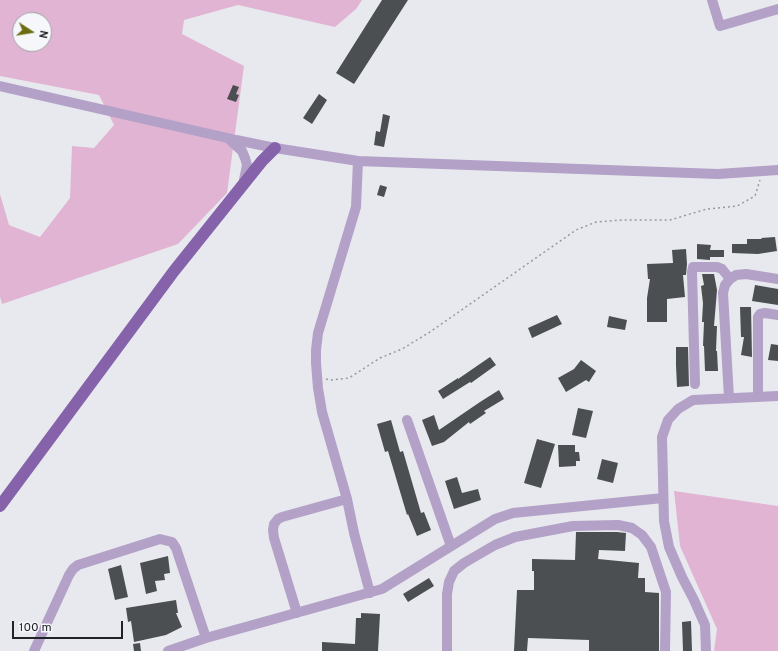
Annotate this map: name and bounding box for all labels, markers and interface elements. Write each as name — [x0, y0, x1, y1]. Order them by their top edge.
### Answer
north arrow — [12, 12, 52, 52]
text: N — [35, 29, 50, 40]
scale bar — [14, 613, 125, 639]
text: 100 m — [19, 620, 52, 636]

